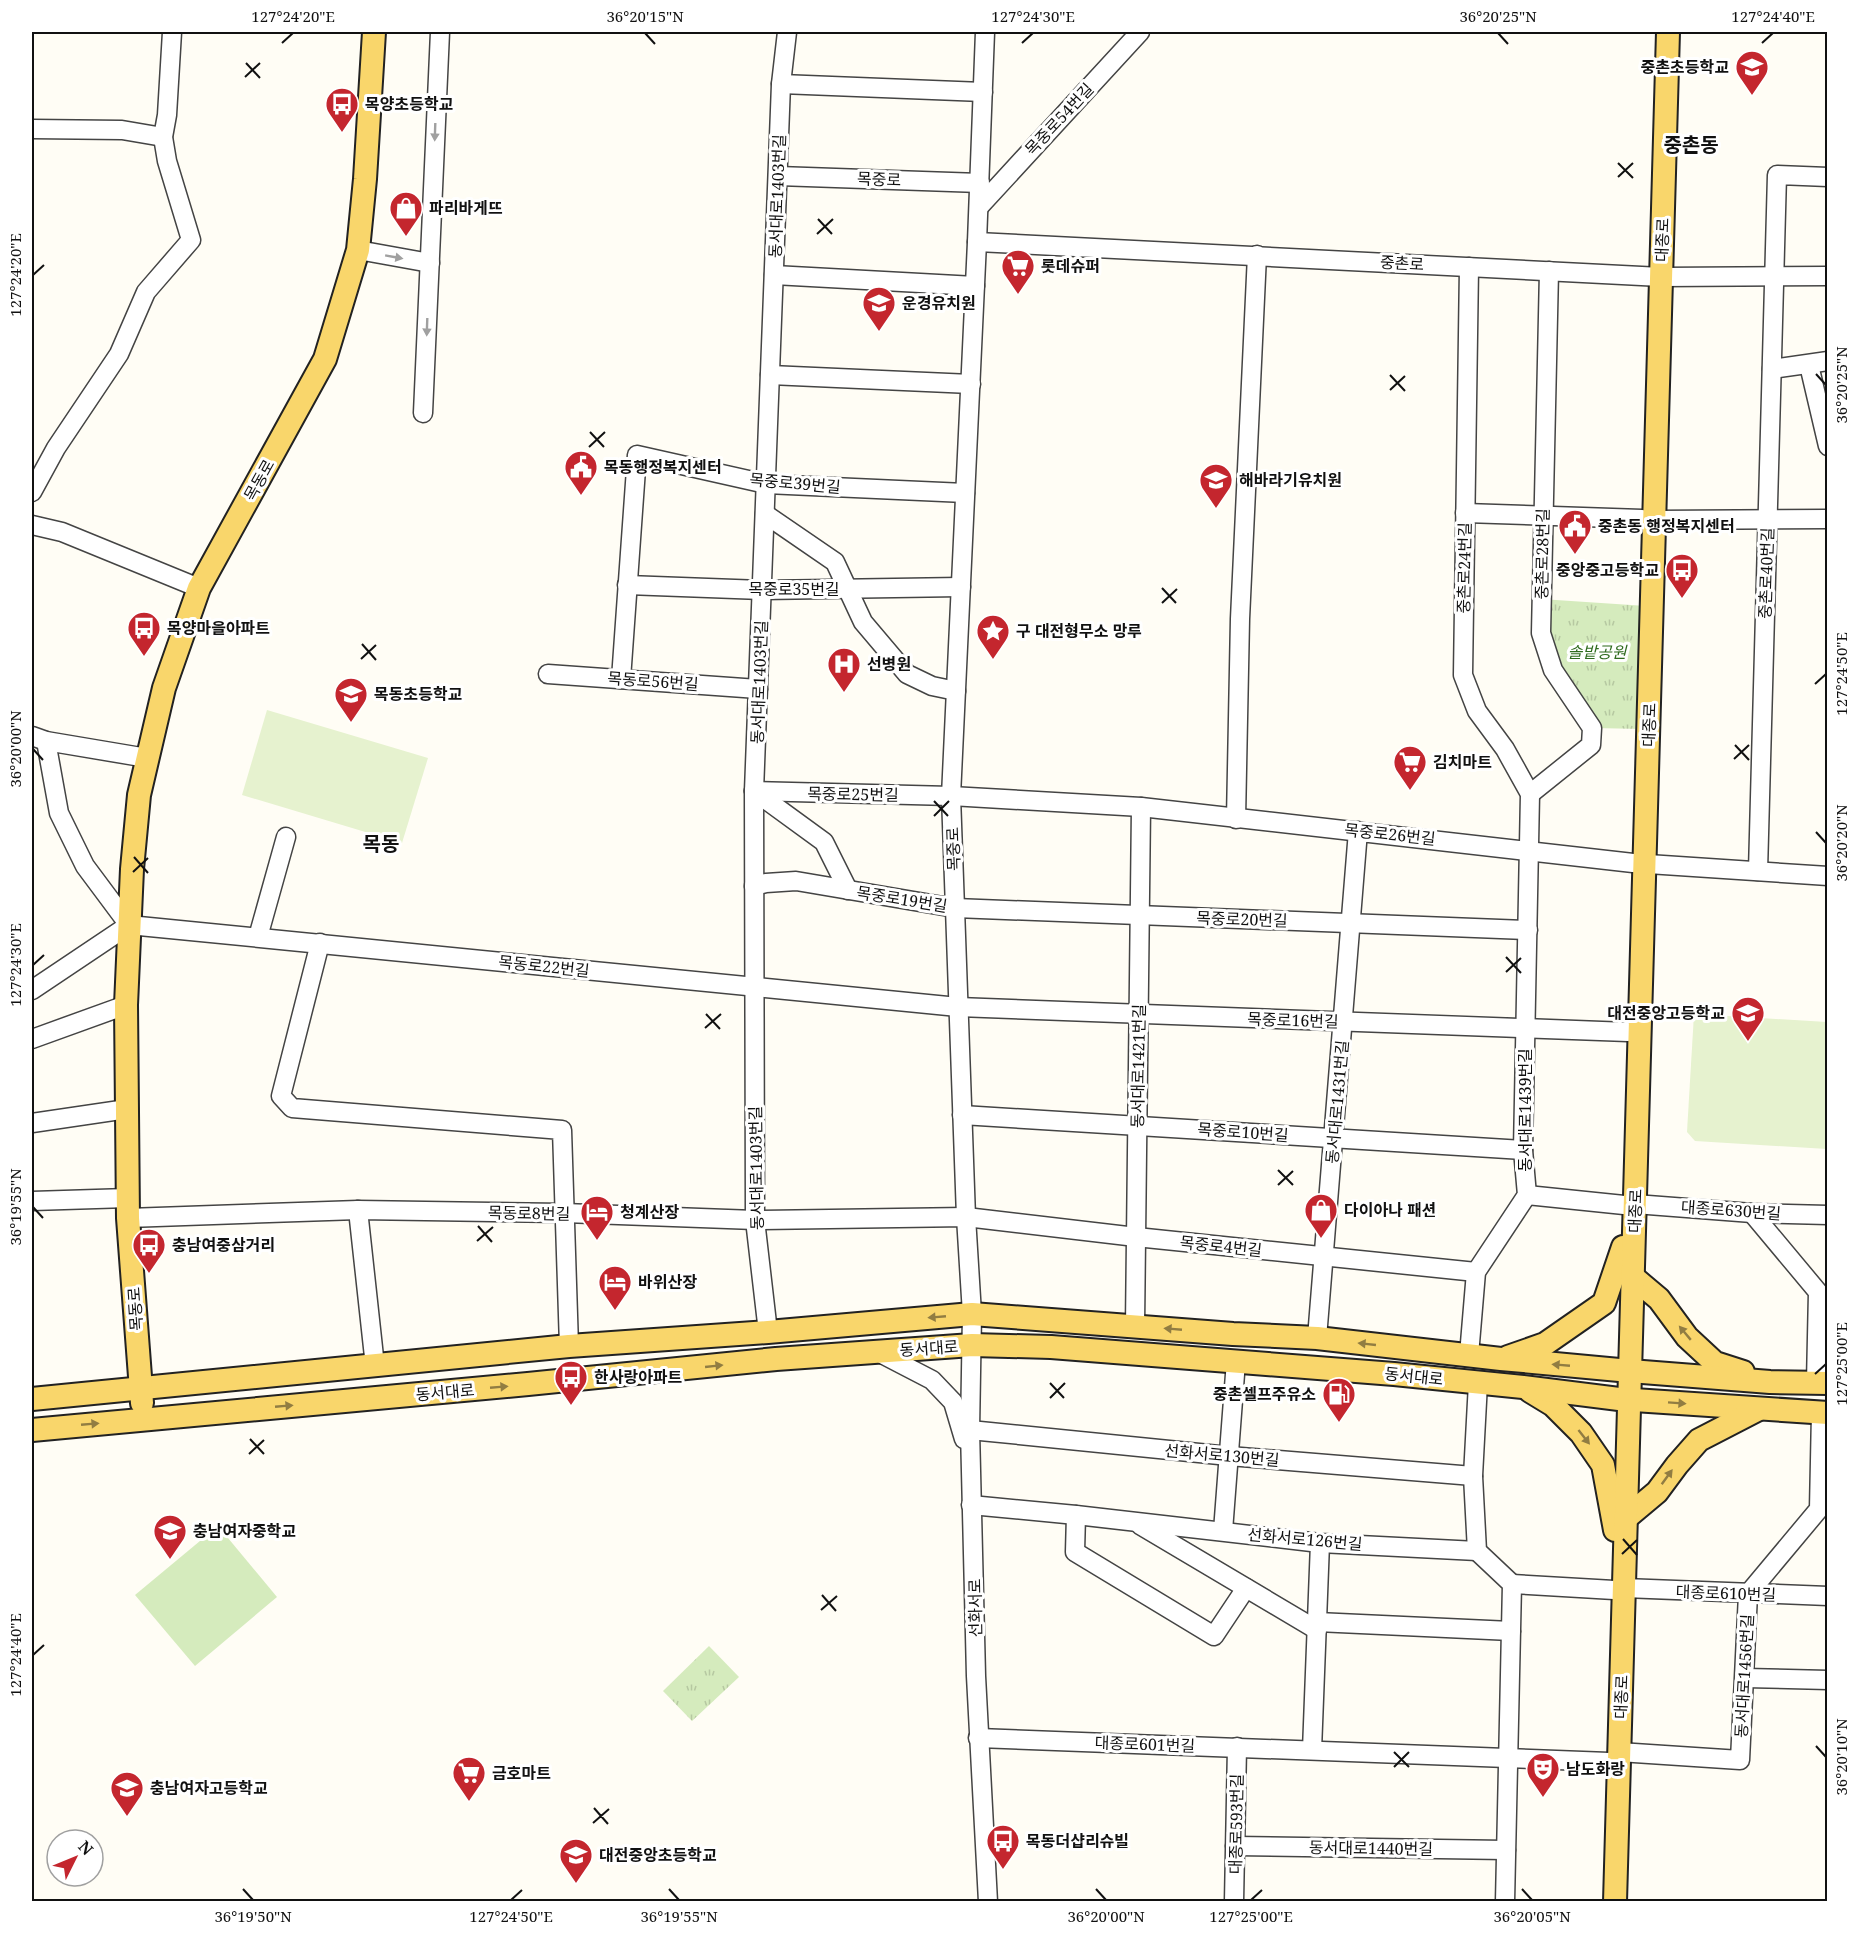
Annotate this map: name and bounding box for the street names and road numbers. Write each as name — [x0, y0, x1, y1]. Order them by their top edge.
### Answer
street label: 목중로54번길 — [1020, 78, 1098, 160]
street label: 동서대로1403번길 — [764, 134, 790, 258]
street label: 목중로 — [857, 167, 902, 191]
street label: 대종로 — [1650, 217, 1674, 262]
street label: 중촌로 — [1379, 251, 1425, 275]
street label: 목동로 — [239, 455, 279, 505]
street label: 목중로39번길 — [748, 468, 842, 498]
street label: 중촌로28번길 — [1530, 508, 1554, 600]
street label: 중촌로24번길 — [1452, 522, 1476, 614]
street label: 중촌로40번길 — [1753, 527, 1779, 619]
street label: 목중로35번길 — [748, 578, 840, 600]
street label: 동서대로1403번길 — [746, 620, 772, 744]
street label: 목동로56번길 — [607, 667, 699, 695]
street label: 대종로 — [1637, 702, 1661, 747]
street label: 목중로25번길 — [807, 782, 899, 806]
street label: 목중로26번길 — [1343, 818, 1437, 850]
street label: 목중로 — [941, 826, 965, 871]
street label: 목중로19번길 — [855, 881, 949, 917]
street label: 목중로20번길 — [1196, 906, 1288, 932]
street label: 목동로22번길 — [497, 950, 591, 982]
street label: 동서대로1421번길 — [1126, 1004, 1150, 1128]
street label: 목중로16번길 — [1247, 1007, 1339, 1033]
street label: 동서대로1431번길 — [1321, 1039, 1353, 1165]
street label: 동서대로1439번길 — [1514, 1048, 1536, 1172]
street label: 동서대로1403번길 — [744, 1106, 768, 1230]
street label: 목중로10번길 — [1197, 1118, 1289, 1146]
street label: 대종로 — [1623, 1188, 1647, 1233]
street label: 대종로630번길 — [1680, 1196, 1782, 1224]
street label: 목동로8번길 — [488, 1201, 570, 1225]
street label: 목중로4번길 — [1179, 1231, 1263, 1261]
street label: 목동로 — [122, 1286, 148, 1332]
street label: 동서대로 — [899, 1335, 959, 1361]
street label: 동서대로 — [1384, 1362, 1445, 1390]
street label: 동서대로 — [415, 1378, 476, 1406]
street label: 선화서로130번길 — [1164, 1439, 1280, 1471]
street label: 선화서로126번길 — [1247, 1523, 1363, 1555]
street label: 선화서로 — [963, 1578, 987, 1638]
street label: 대종로610번길 — [1675, 1580, 1777, 1606]
street label: 동서대로1456번길 — [1730, 1613, 1758, 1739]
street label: 대종로 — [1609, 1674, 1633, 1719]
street label: 대종로601번길 — [1094, 1731, 1196, 1757]
street label: 대종로593번길 — [1224, 1774, 1248, 1874]
street label: 동서대로1440번길 — [1309, 1836, 1433, 1860]

